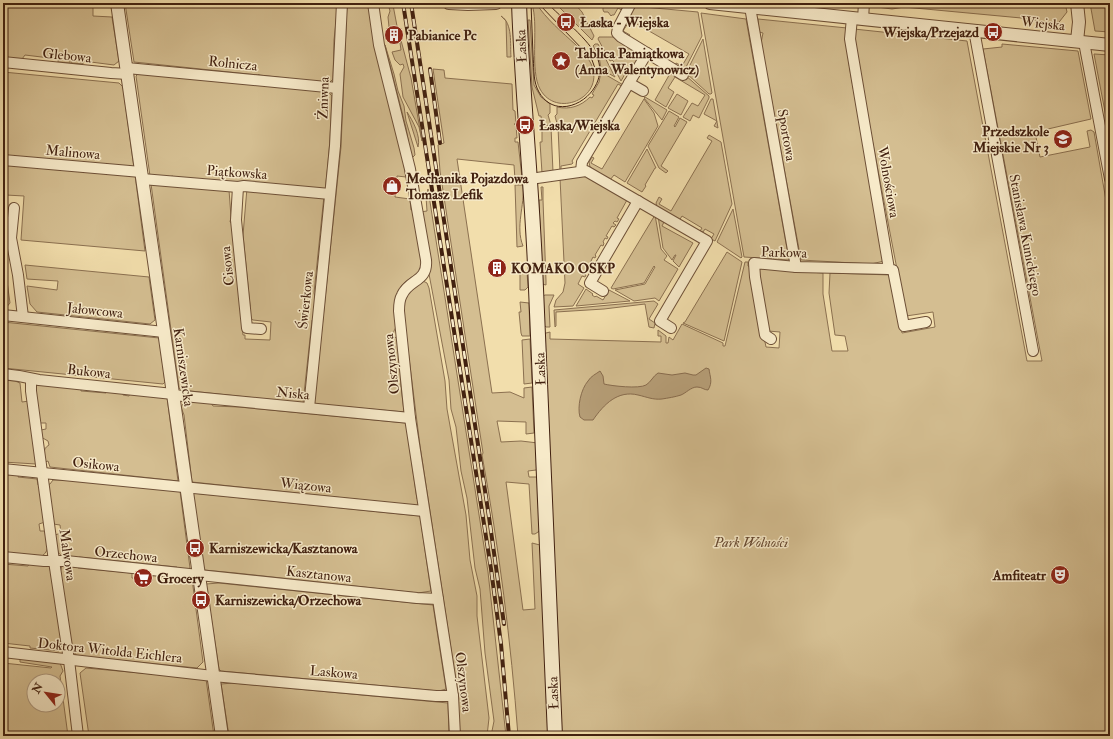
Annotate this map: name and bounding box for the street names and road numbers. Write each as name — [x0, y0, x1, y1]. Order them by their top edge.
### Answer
street label: Wiejska — [1019, 13, 1066, 34]
street label: Łaska — [512, 29, 531, 63]
street label: Glebowa — [42, 44, 92, 67]
street label: Rolnicza — [208, 52, 259, 75]
street label: Żniwna — [314, 76, 333, 120]
street label: Sportowa — [773, 108, 799, 163]
street label: Malinowa — [45, 142, 101, 163]
street label: Wolnościowa — [874, 144, 903, 219]
street label: Piątkowska — [206, 162, 268, 183]
street label: Stanisława Kunickiego — [1005, 173, 1046, 298]
street label: Parkowa — [761, 243, 808, 262]
street label: Cisowa — [217, 245, 238, 287]
street label: Świerkowa — [294, 270, 317, 330]
street label: Jałowcowa — [65, 299, 124, 322]
street label: Karniszewicka — [170, 327, 197, 408]
street label: Olszynowa — [380, 332, 404, 395]
street label: Łaska — [531, 352, 550, 386]
street label: Bukowa — [66, 361, 112, 382]
street label: Niska — [276, 384, 311, 403]
street label: Osikowa — [72, 454, 121, 475]
street label: Wiązowa — [278, 474, 333, 497]
street label: Malwowa — [55, 528, 80, 582]
street label: Orzechowa — [94, 543, 159, 566]
street label: Kasztanowa — [285, 563, 353, 586]
street label: Doktora Witolda Eichlera — [37, 634, 183, 667]
street label: Olszynowa — [450, 651, 476, 714]
street label: Laskowa — [309, 662, 359, 683]
street label: Łaska — [544, 676, 563, 710]

